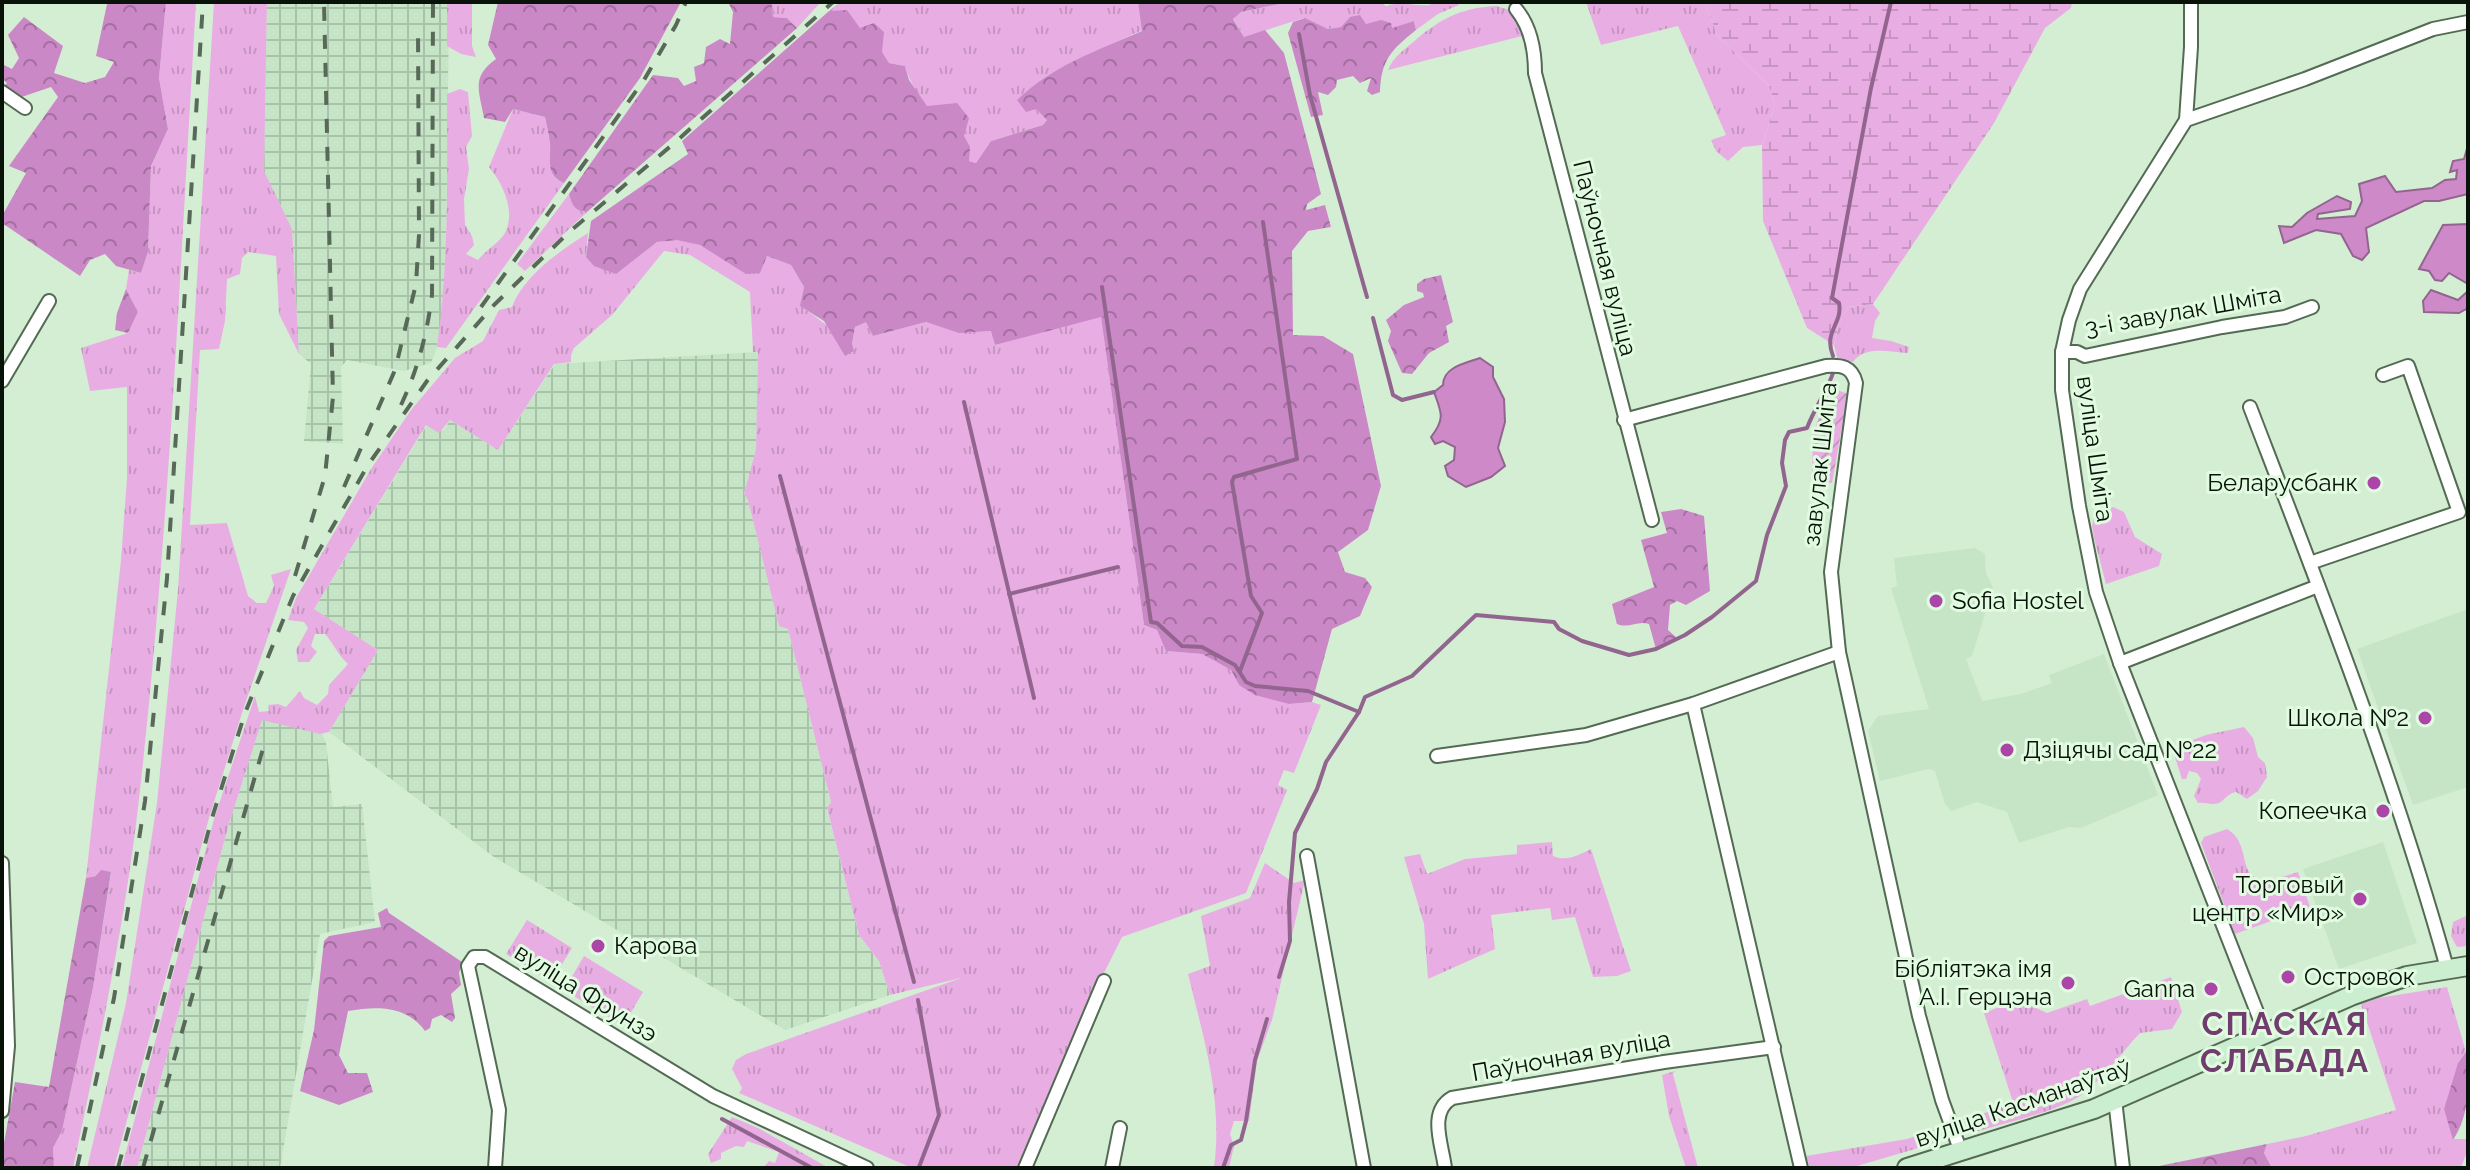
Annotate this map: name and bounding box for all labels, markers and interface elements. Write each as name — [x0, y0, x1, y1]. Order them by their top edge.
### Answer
street label: Паўночная вуліца — [1567, 157, 1644, 359]
street label: 3-і завулак Шміта — [2082, 279, 2283, 342]
street label: вуліца Шміта — [2071, 374, 2120, 524]
street label: завулак Шміта — [1796, 381, 1843, 547]
place label: Беларусбанк — [2207, 468, 2358, 497]
marker: Беларусбанк — [2365, 474, 2383, 492]
place label: Sofia Hostel — [1952, 586, 2084, 615]
marker: Sofia Hostel — [1927, 592, 1945, 610]
place label: Школа №2 — [2287, 703, 2409, 732]
marker: Школа №2 — [2416, 709, 2434, 727]
place label: Дзіцячы сад №22 — [2023, 735, 2217, 764]
marker: Дзіцячы сад №22 — [1998, 741, 2016, 759]
place label: Копеечка — [2259, 796, 2367, 825]
marker: Копеечка — [2374, 802, 2392, 820]
place label: Торговый центр «Мир» — [2192, 870, 2344, 927]
marker: Торговый центр «Мир» — [2351, 890, 2369, 908]
place label: Карова — [614, 931, 697, 960]
street label: вуліца Фрунзэ — [509, 937, 663, 1048]
marker: Карова — [589, 937, 607, 955]
place label: Бібліятэка імя А.І. Герцэна — [1894, 954, 2052, 1011]
place label: Островок — [2304, 962, 2415, 991]
marker: Островок — [2279, 968, 2297, 986]
marker: Бібліятэка імя А.І. Герцэна — [2059, 974, 2077, 992]
place label: Ganna — [2124, 974, 2195, 1003]
marker: Ganna — [2202, 980, 2220, 998]
district label: СПАСКАЯ СЛАБАДА — [2200, 1005, 2370, 1079]
street label: Паўночная вуліца — [1469, 1024, 1672, 1087]
street label: вуліца Касманаўтаў — [1911, 1052, 2134, 1153]

